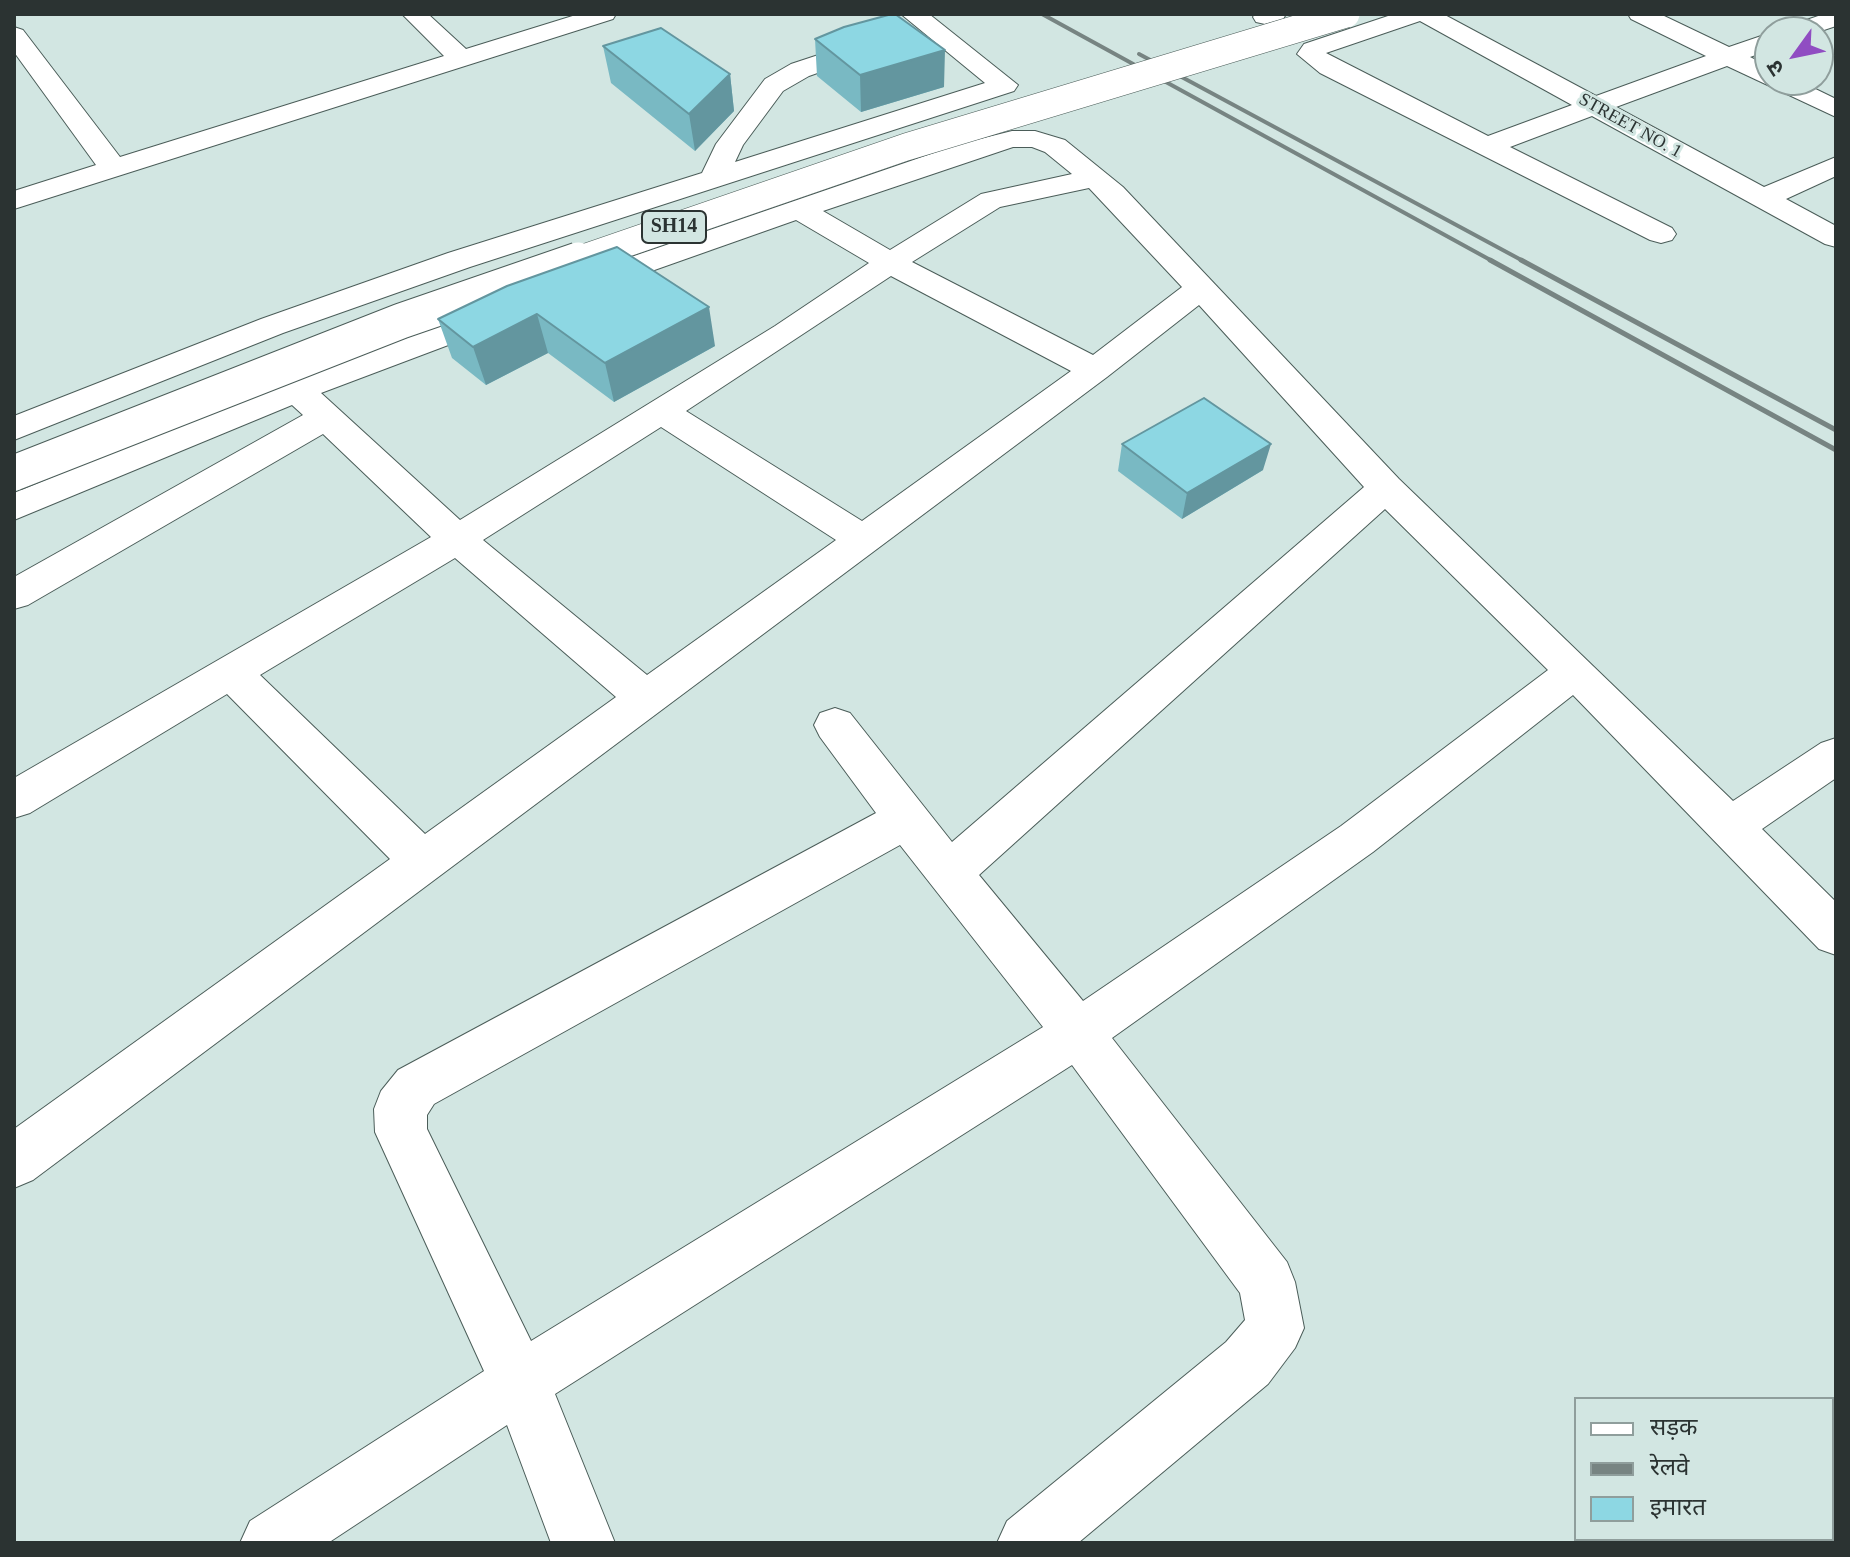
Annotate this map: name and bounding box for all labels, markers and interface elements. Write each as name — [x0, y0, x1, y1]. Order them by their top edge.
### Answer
north arrow — [1754, 16, 1834, 96]
text: उ — [1761, 56, 1789, 80]
street label: STREET NO. 1 — [1575, 89, 1685, 163]
road number: SH14 — [642, 211, 706, 243]
legend — [1574, 1397, 1834, 1541]
text: सड़क — [1650, 1414, 1698, 1440]
text: रेलवे — [1650, 1454, 1689, 1480]
text: इमारत — [1650, 1494, 1706, 1520]

